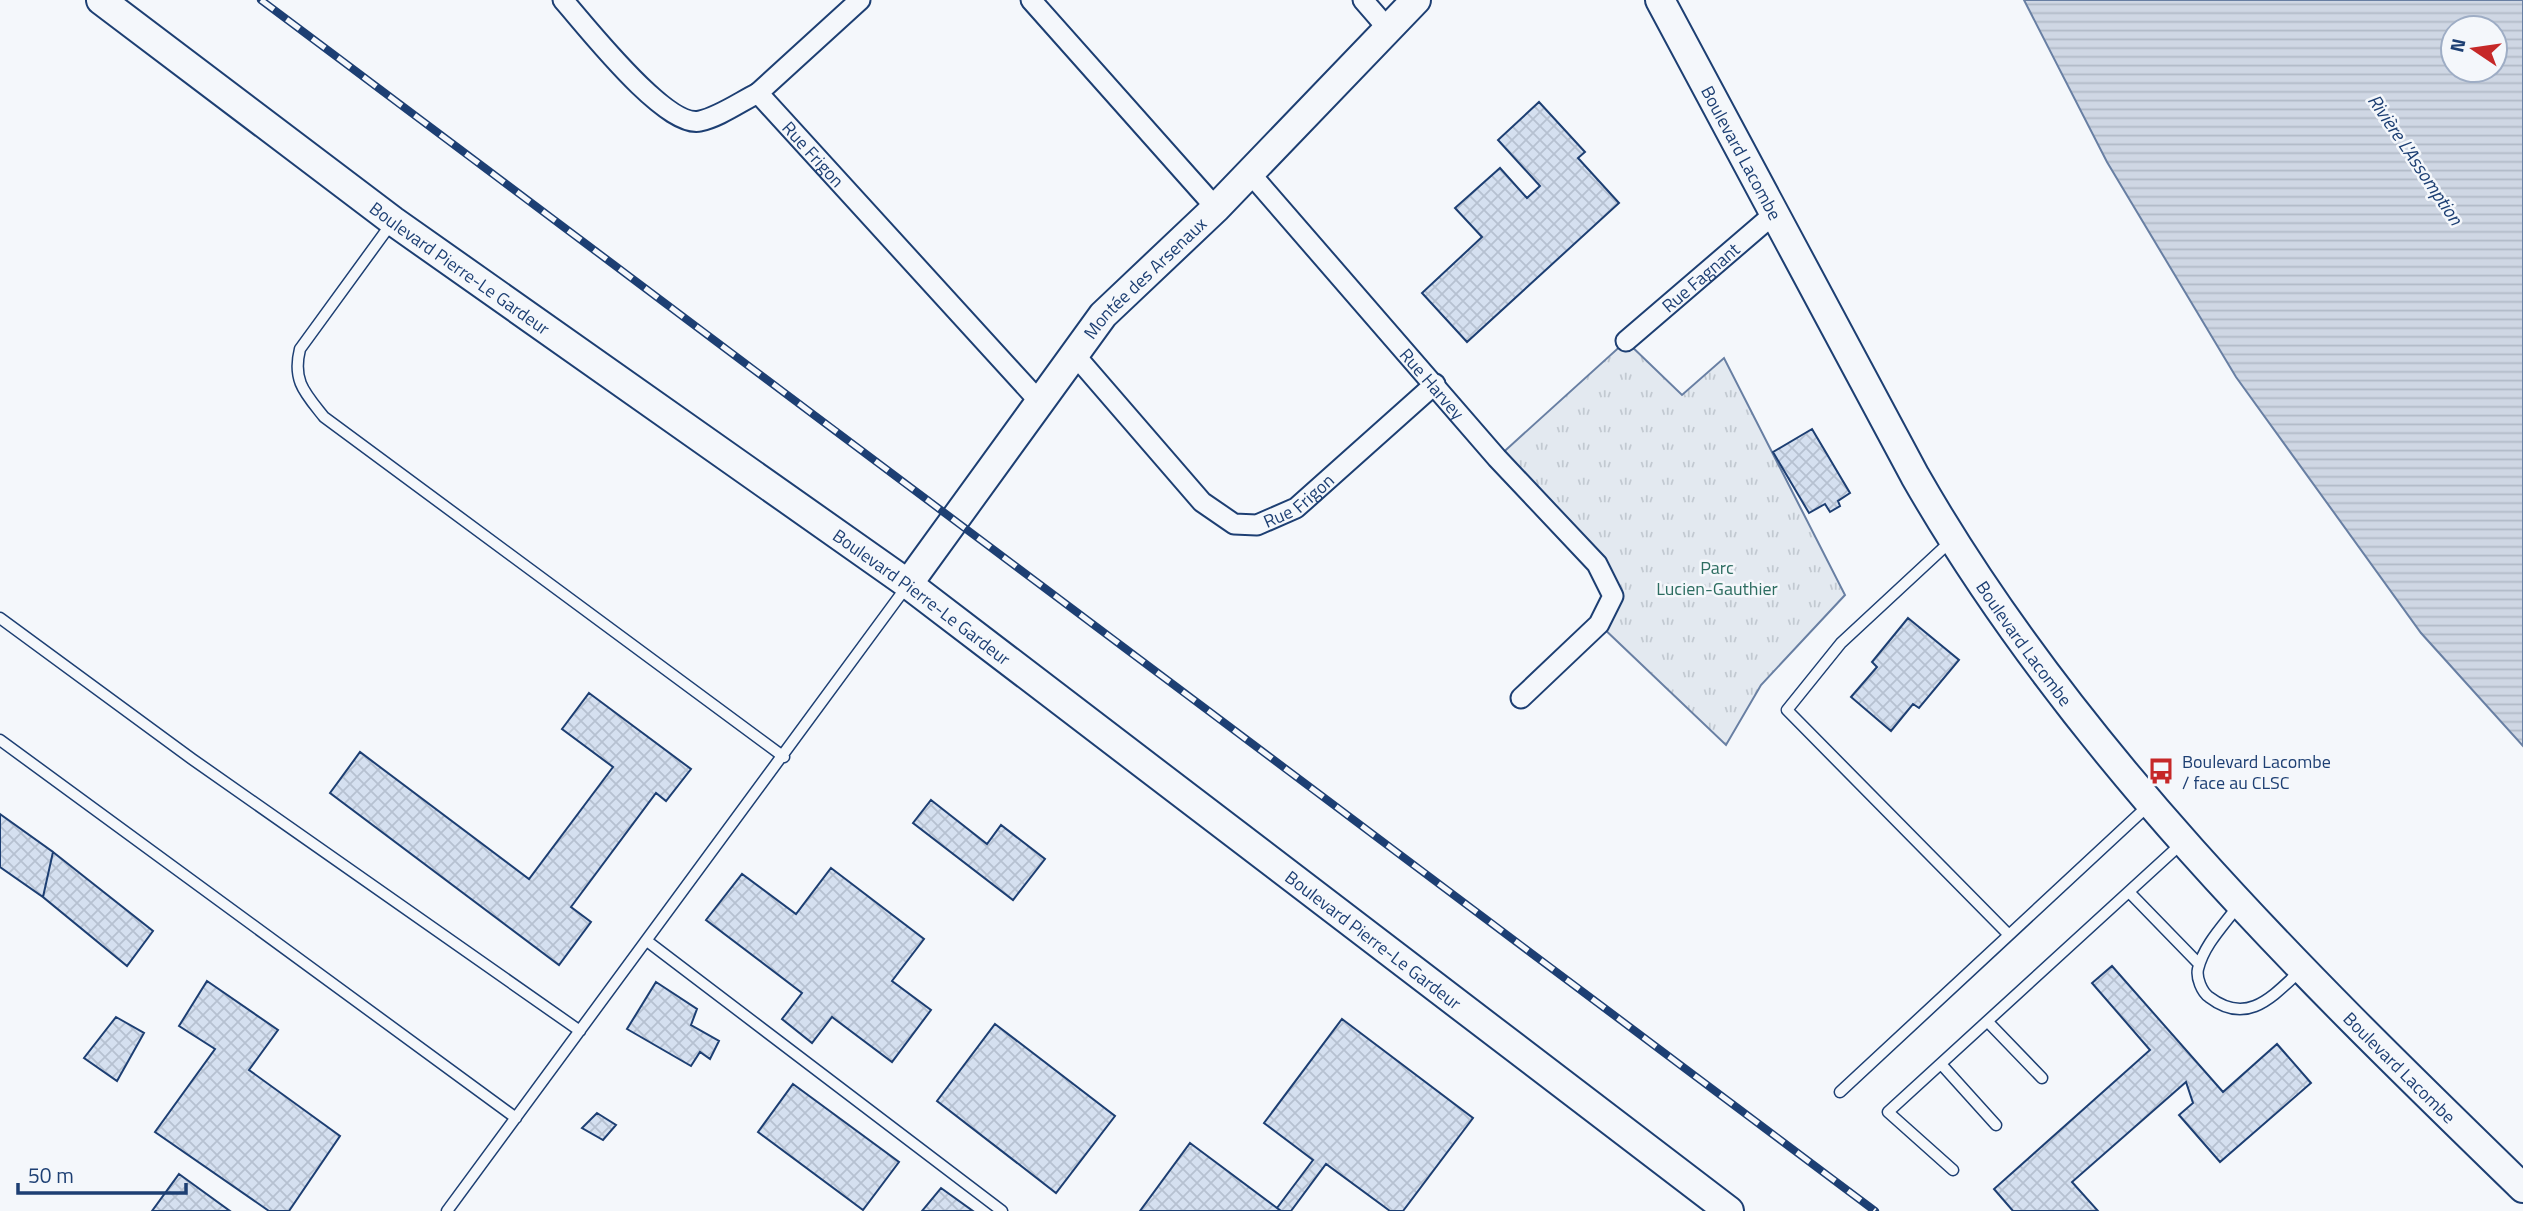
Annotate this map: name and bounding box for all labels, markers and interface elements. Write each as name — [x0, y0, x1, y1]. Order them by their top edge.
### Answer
north arrow — [2439, 14, 2509, 84]
text: N — [2441, 35, 2473, 55]
street label: Boulevard Lacombe — [1695, 80, 1789, 224]
water label: Rivière L'Assomption — [2361, 88, 2471, 231]
street label: Rue Frigon — [776, 115, 851, 193]
street label: Boulevard Pierre-Le Gardeur — [364, 195, 556, 341]
street label: Montée des Arsenaux — [1077, 210, 1212, 344]
street label: Rue Fagnant — [1655, 235, 1746, 319]
street label: Rue Harvey — [1394, 342, 1471, 426]
street label: Rue Frigon — [1259, 467, 1340, 534]
street label: Boulevard Pierre-Le Gardeur — [827, 522, 1017, 671]
park label: Parc Lucien-Gauthier — [1656, 554, 1778, 602]
street label: Boulevard Lacombe — [1970, 575, 2079, 712]
place label: Boulevard Lacombe / face au CLSC — [2182, 748, 2331, 796]
bus stop icon: Boulevard Lacombe / face au CLSC — [2146, 756, 2176, 786]
street label: Boulevard Pierre-Le Gardeur — [1280, 863, 1467, 1016]
street label: Boulevard Lacombe — [2337, 1005, 2462, 1129]
scale bar — [18, 1152, 186, 1196]
text: 50 m — [28, 1159, 74, 1191]

